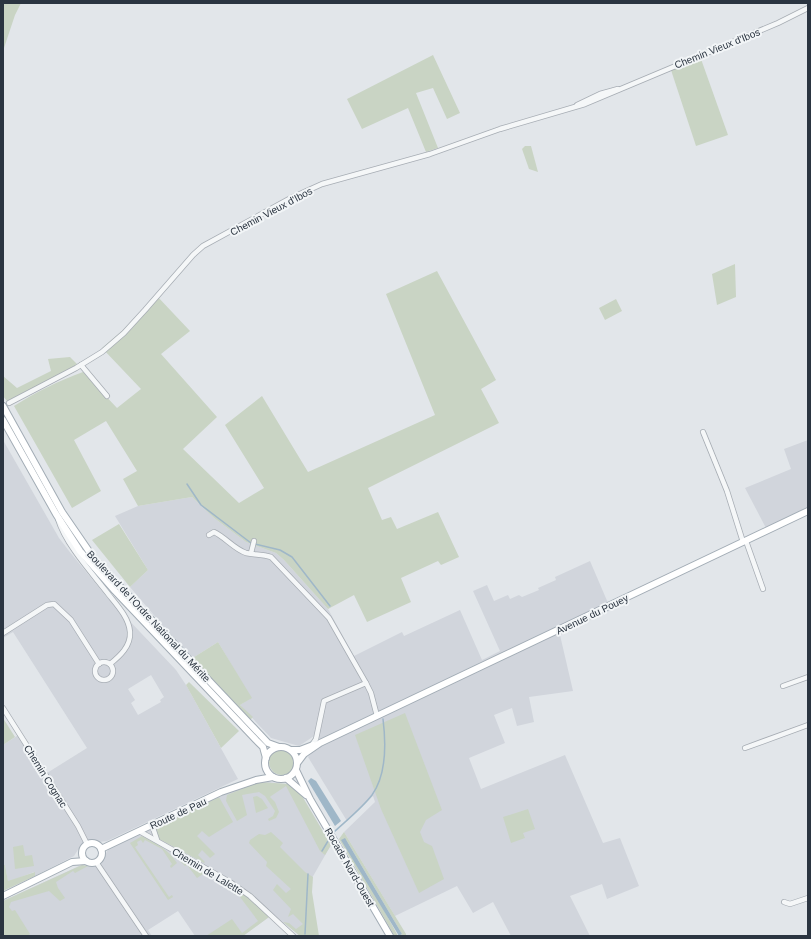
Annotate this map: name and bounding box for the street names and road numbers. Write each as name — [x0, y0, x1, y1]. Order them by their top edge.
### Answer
street label: Chemin Vieux d'Ibos — [673, 26, 762, 71]
street label: Chemin Vieux d'Ibos — [228, 185, 314, 238]
street label: Boulevard de l'Ordre National du Mérite — [85, 548, 213, 685]
street label: Avenue du Pouey — [554, 592, 630, 637]
street label: Chemin Cognac — [22, 743, 69, 810]
street label: Route de Pau — [148, 796, 208, 831]
street label: Rocade Nord-Ouest — [323, 826, 377, 909]
street label: Chemin de Lalette — [170, 846, 246, 897]

